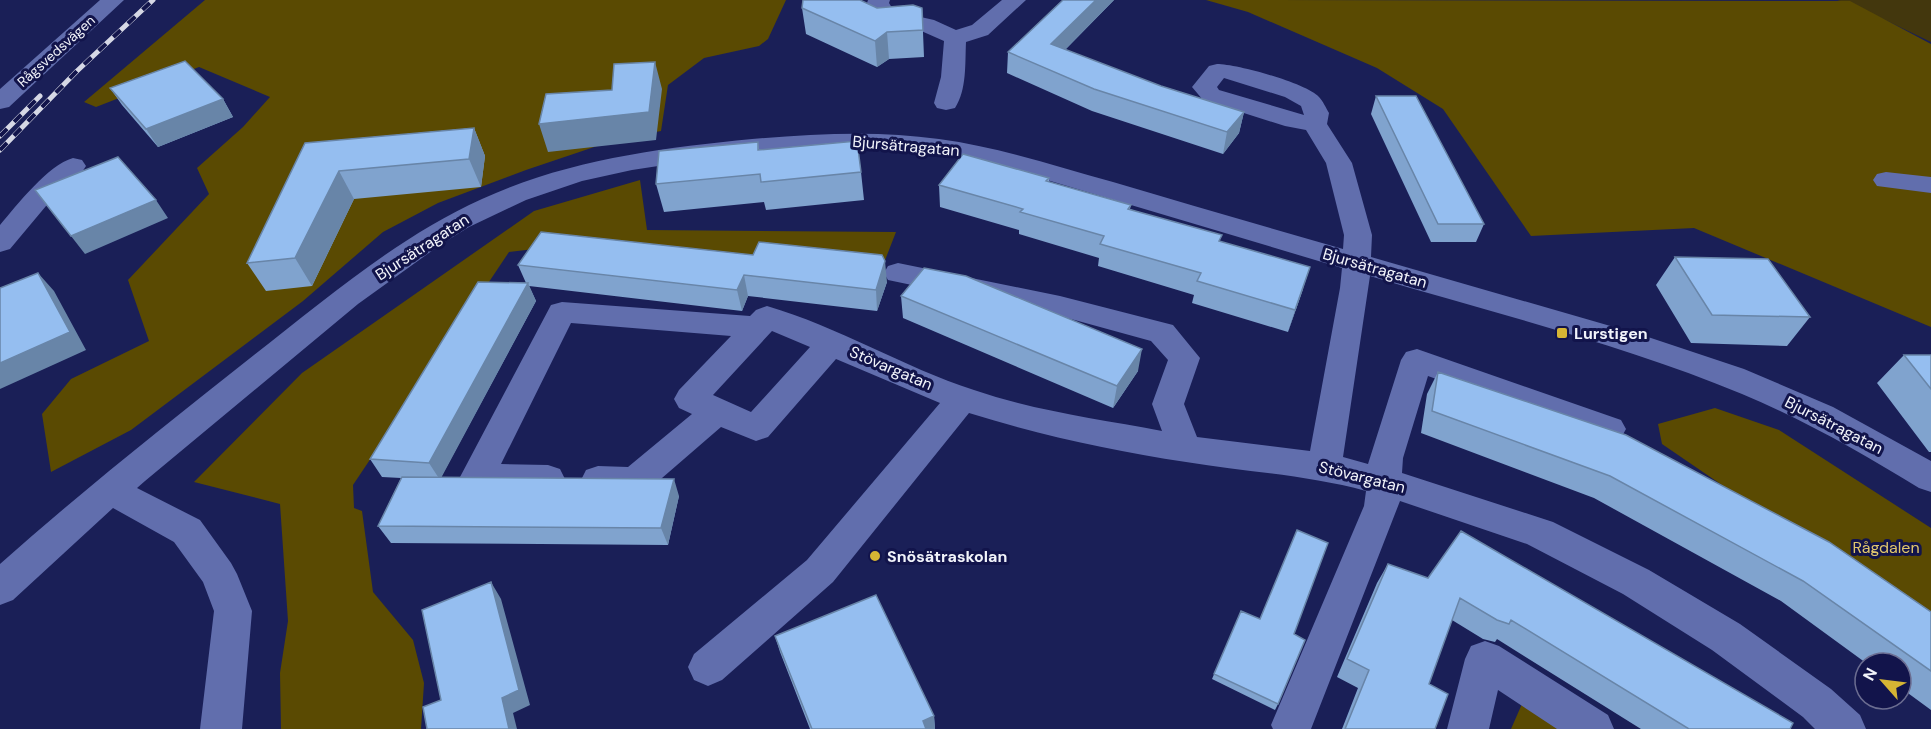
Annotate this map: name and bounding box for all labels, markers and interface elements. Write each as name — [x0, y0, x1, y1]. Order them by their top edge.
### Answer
street label: Rågsvedsvägen — [13, 11, 99, 91]
street label: Bjursätragatan — [851, 131, 961, 161]
street label: Bjursätragatan — [371, 209, 473, 285]
street label: Bjursätragatan — [1320, 243, 1430, 293]
place label: Lurstigen — [1574, 323, 1648, 344]
marker: Lurstigen — [1555, 326, 1569, 340]
street label: Stövargatan — [846, 341, 936, 395]
street label: Bjursätragatan — [1781, 391, 1887, 459]
street label: Stövargatan — [1317, 456, 1407, 498]
park label: Rågdalen — [1852, 537, 1920, 558]
place label: Snösätraskolan — [887, 546, 1007, 567]
marker: Snösätraskolan — [868, 549, 882, 563]
north arrow — [1853, 651, 1913, 711]
text: N — [1858, 664, 1882, 684]

